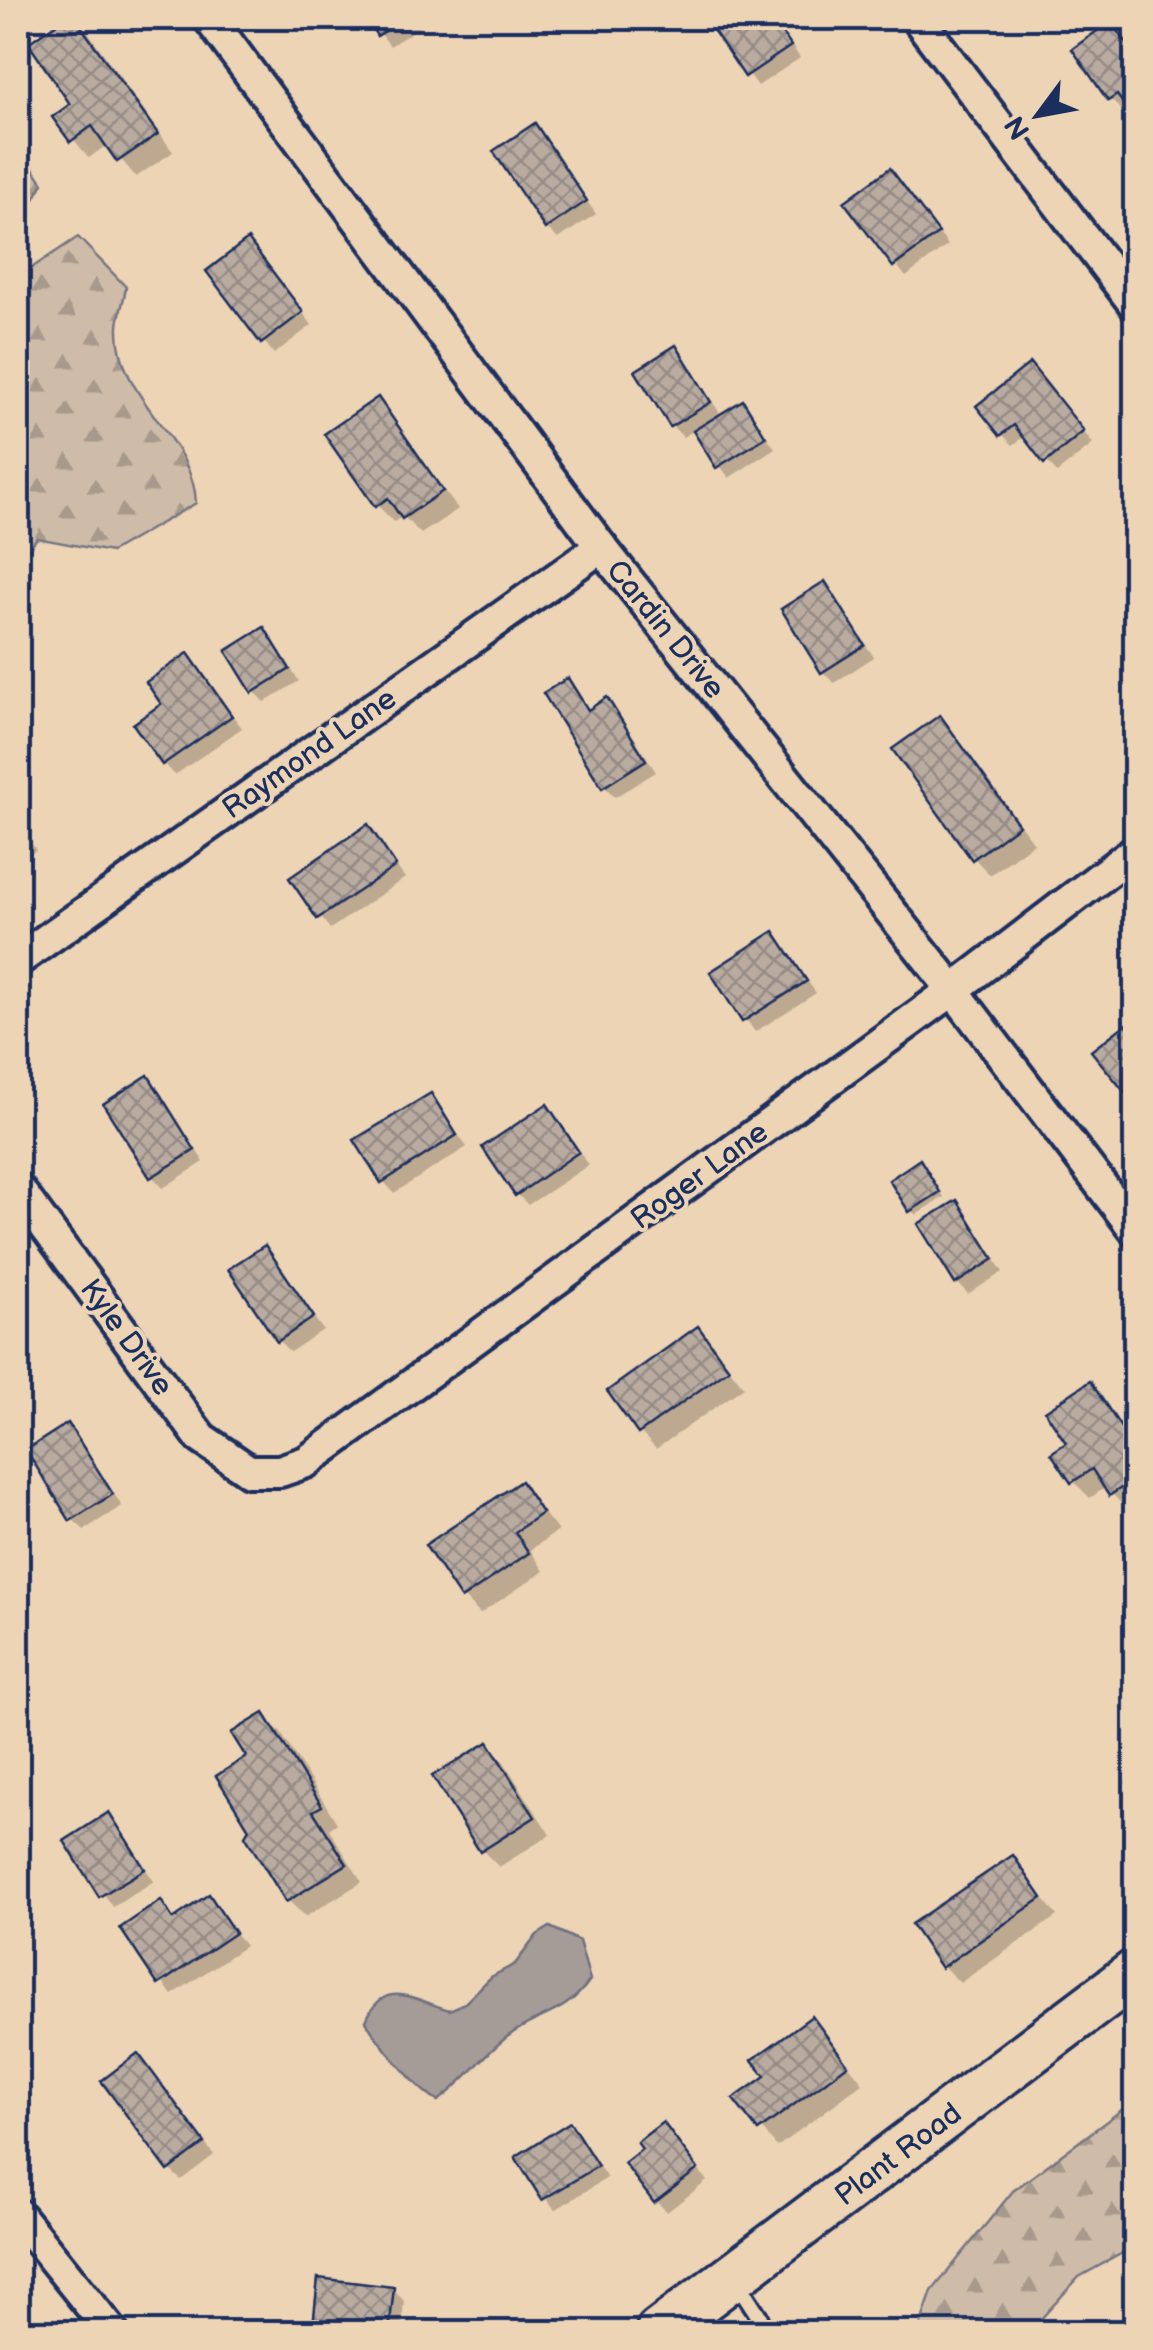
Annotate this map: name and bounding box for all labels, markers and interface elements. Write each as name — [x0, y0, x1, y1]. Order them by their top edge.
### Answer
north arrow — [988, 65, 1088, 165]
text: N — [999, 110, 1038, 145]
street label: Cardin Drive — [598, 553, 732, 706]
street label: Raymond Lane — [216, 681, 403, 827]
street label: Roger Lane — [624, 1114, 775, 1238]
street label: Kyle Drive — [72, 1272, 180, 1403]
street label: Plant Road — [828, 2096, 969, 2214]

